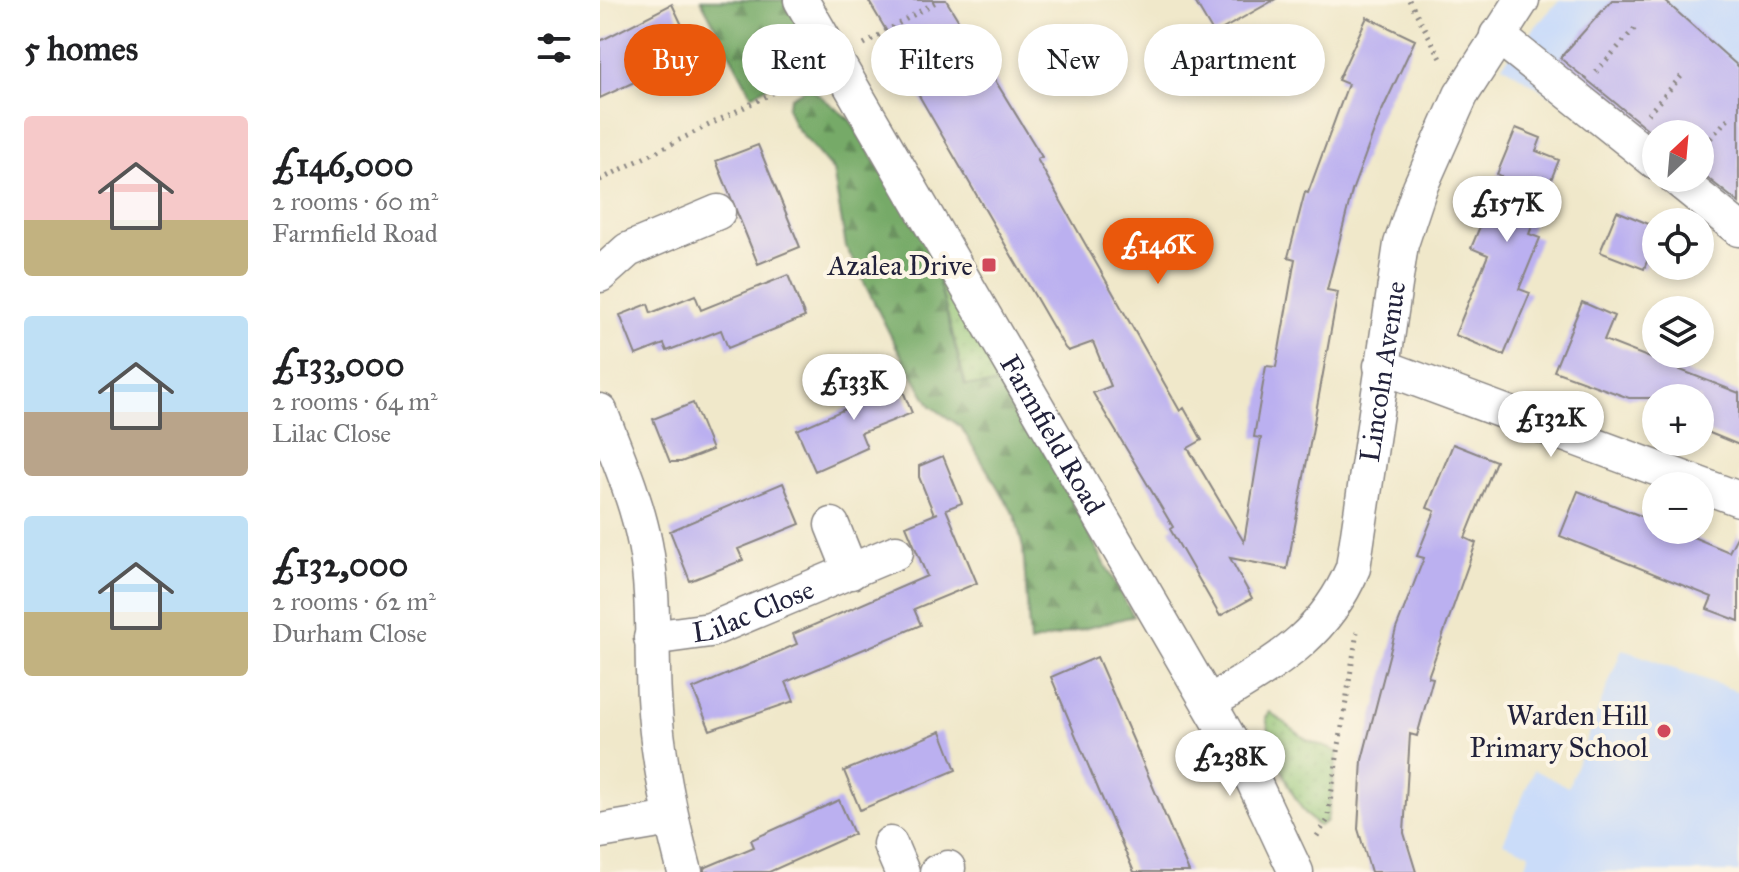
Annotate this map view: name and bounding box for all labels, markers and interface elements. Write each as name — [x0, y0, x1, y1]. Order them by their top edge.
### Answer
chip: Buy — [624, 24, 726, 96]
chip: Rent — [742, 24, 855, 96]
chip: Filters — [871, 24, 1002, 96]
chip: New — [1018, 24, 1128, 96]
chip: Apartment — [1144, 24, 1325, 96]
icon: filters — [532, 26, 576, 70]
text: 5 homes — [24, 28, 138, 69]
north arrow — [1642, 120, 1714, 192]
map controls — [1642, 120, 1714, 544]
text: £146,000 — [272, 144, 414, 185]
icon: home — [88, 148, 184, 244]
pin: £157K — [1451, 176, 1563, 244]
text: 2 rooms · 60 m² — [272, 185, 438, 217]
text: £157K — [1471, 186, 1543, 218]
button: locate — [1642, 208, 1714, 280]
text: Farmfield Road — [272, 217, 438, 249]
pin: £146K — [1102, 218, 1214, 286]
text: £146K — [1121, 228, 1195, 260]
place label: Azalea Drive — [827, 248, 973, 283]
marker: Azalea Drive — [980, 256, 998, 274]
street label: Lincoln Avenue — [1352, 279, 1413, 464]
button: layers — [1642, 296, 1714, 368]
text: £133,000 — [272, 344, 404, 385]
icon: home — [88, 348, 184, 444]
street label: Farmfield Road — [992, 348, 1112, 521]
pin: £133K — [798, 354, 910, 422]
text: £133K — [820, 364, 888, 396]
button: + — [1642, 384, 1714, 456]
text: 2 rooms · 64 m² — [272, 385, 438, 417]
pin: £132K — [1495, 391, 1607, 459]
text: £132K — [1516, 401, 1586, 433]
text: Lilac Close — [272, 417, 391, 449]
button: − — [1642, 472, 1714, 544]
text: £132,000 — [272, 544, 408, 585]
icon: home — [88, 548, 184, 644]
street label: Lilac Close — [690, 572, 819, 650]
text: 2 rooms · 62 m² — [272, 585, 436, 617]
text: Durham Close — [272, 617, 427, 649]
place label: Warden Hill Primary School — [1469, 698, 1648, 765]
marker: Warden Hill Primary School — [1655, 722, 1673, 740]
pin: £238K — [1174, 730, 1286, 798]
text: £238K — [1193, 740, 1267, 772]

